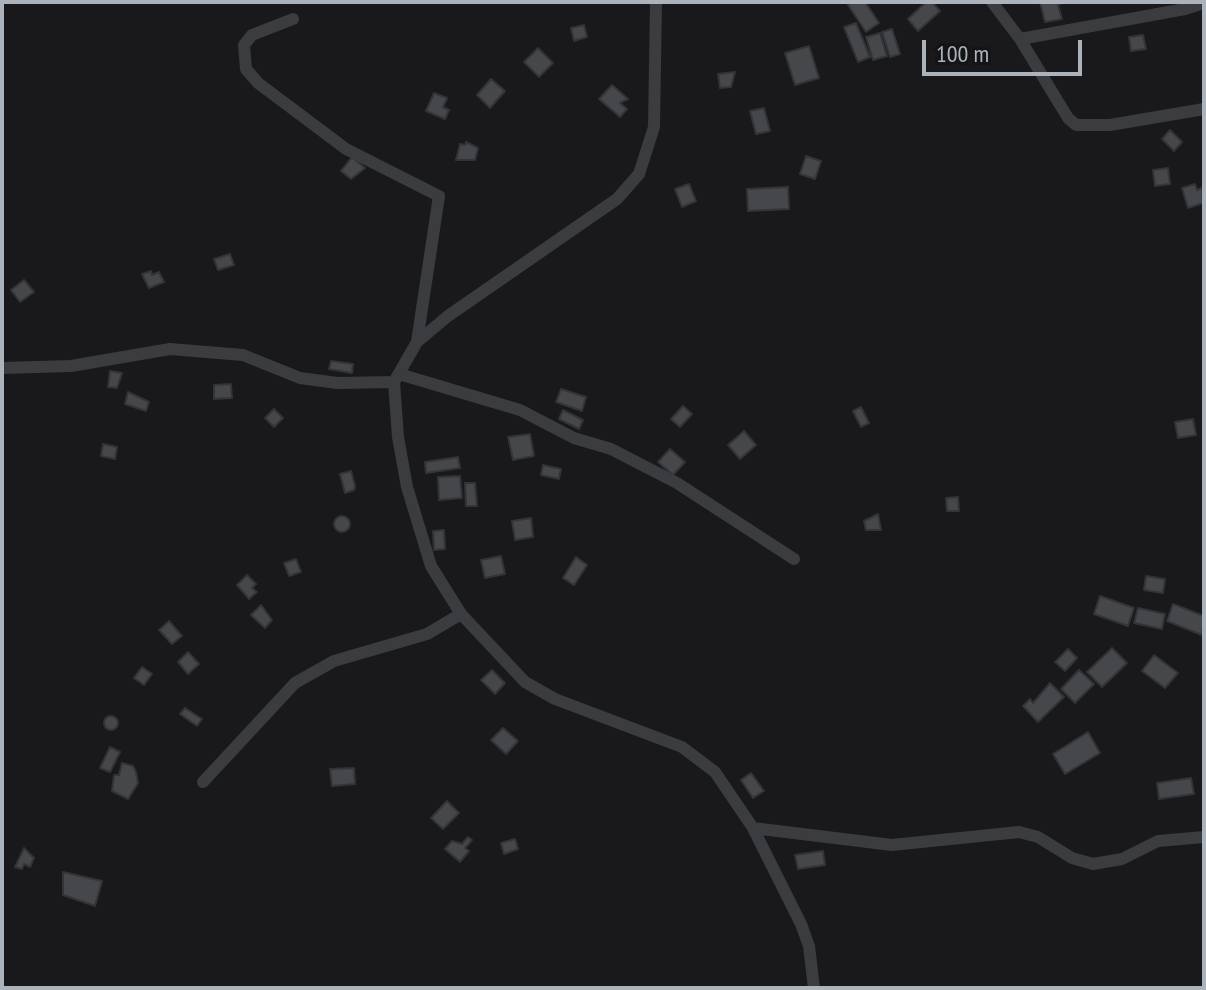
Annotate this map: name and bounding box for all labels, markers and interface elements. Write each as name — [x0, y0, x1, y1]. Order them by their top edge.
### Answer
scale bar — [926, 24, 1086, 74]
text: 100 m — [936, 38, 989, 69]

